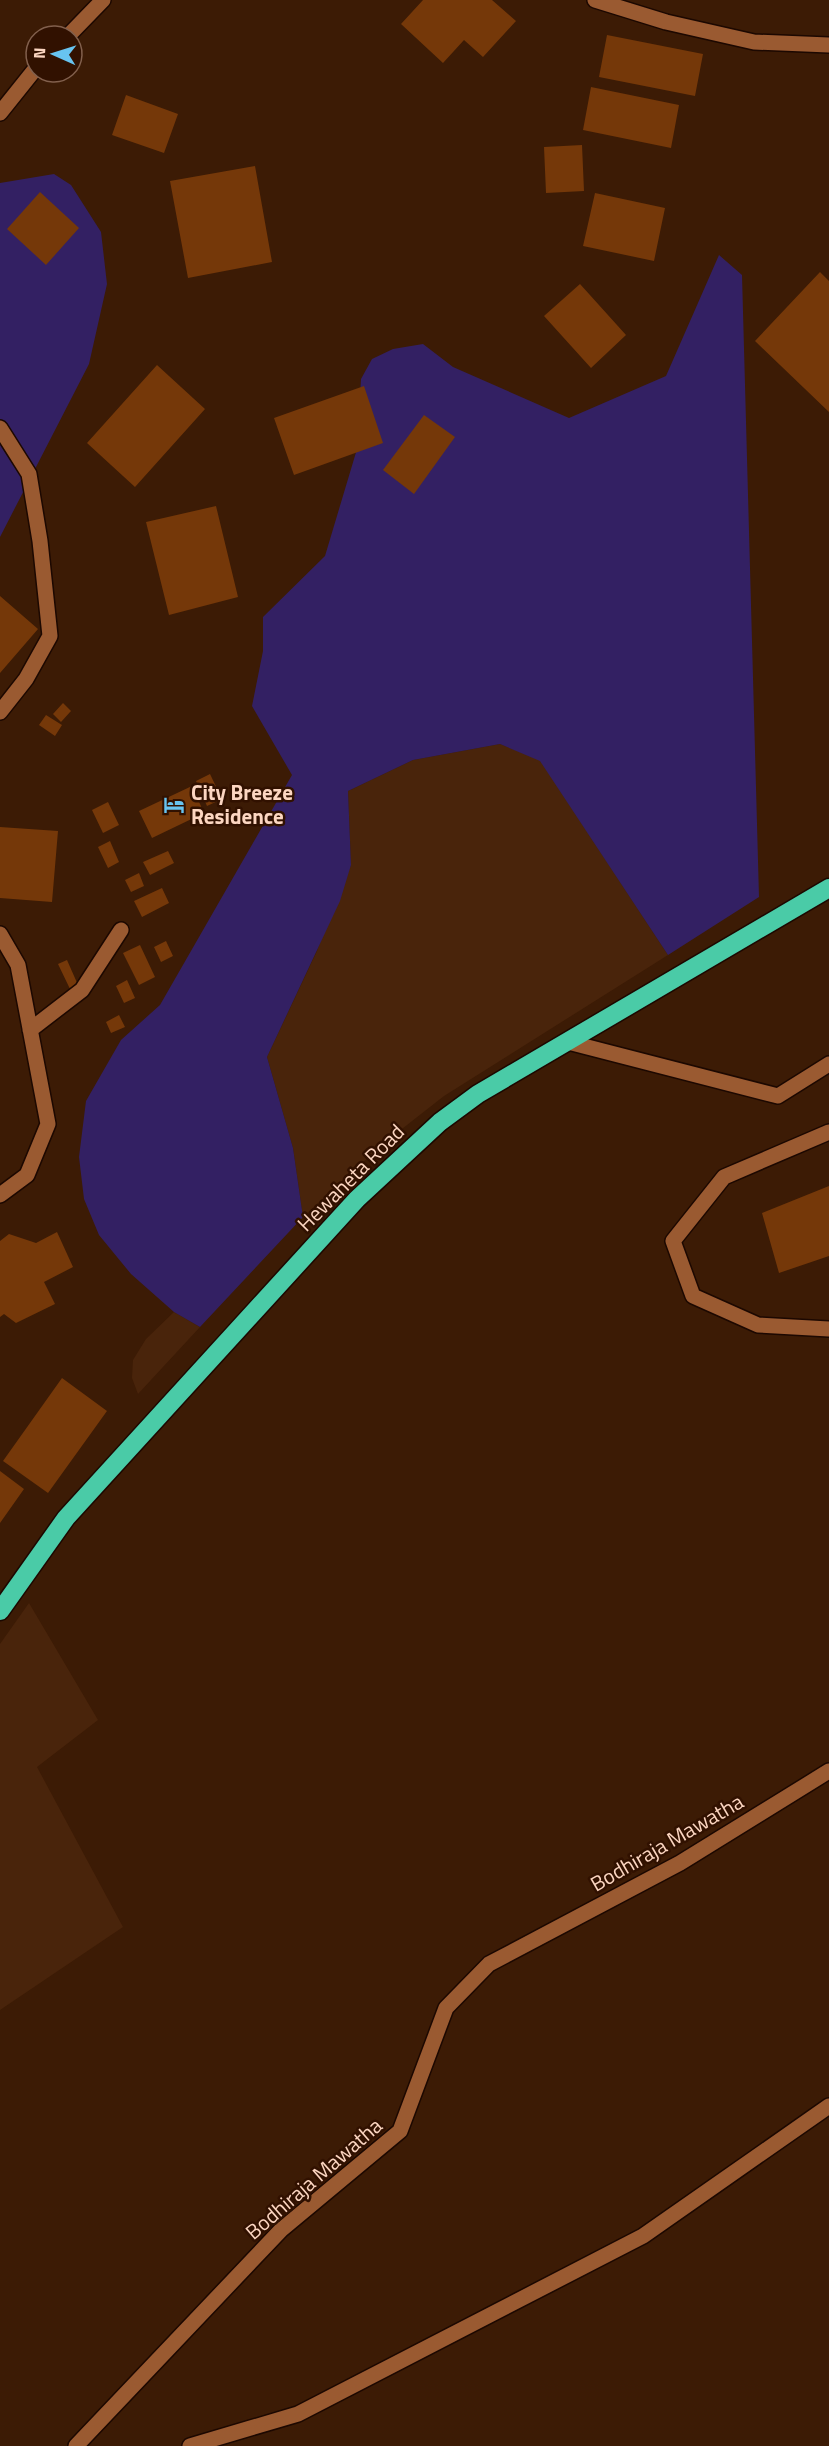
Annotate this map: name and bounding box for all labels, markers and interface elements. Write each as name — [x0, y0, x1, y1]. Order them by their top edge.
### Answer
north arrow — [24, 24, 84, 84]
text: N — [27, 47, 51, 59]
place label: City Breeze Residence — [191, 776, 293, 832]
hotel icon: City Breeze Residence — [162, 793, 186, 817]
street label: Hewaheta Road — [289, 1116, 411, 1238]
street label: Bodhiraja Mawatha — [584, 1785, 750, 1899]
street label: Bodhiraja Mawatha — [238, 2109, 389, 2247]

